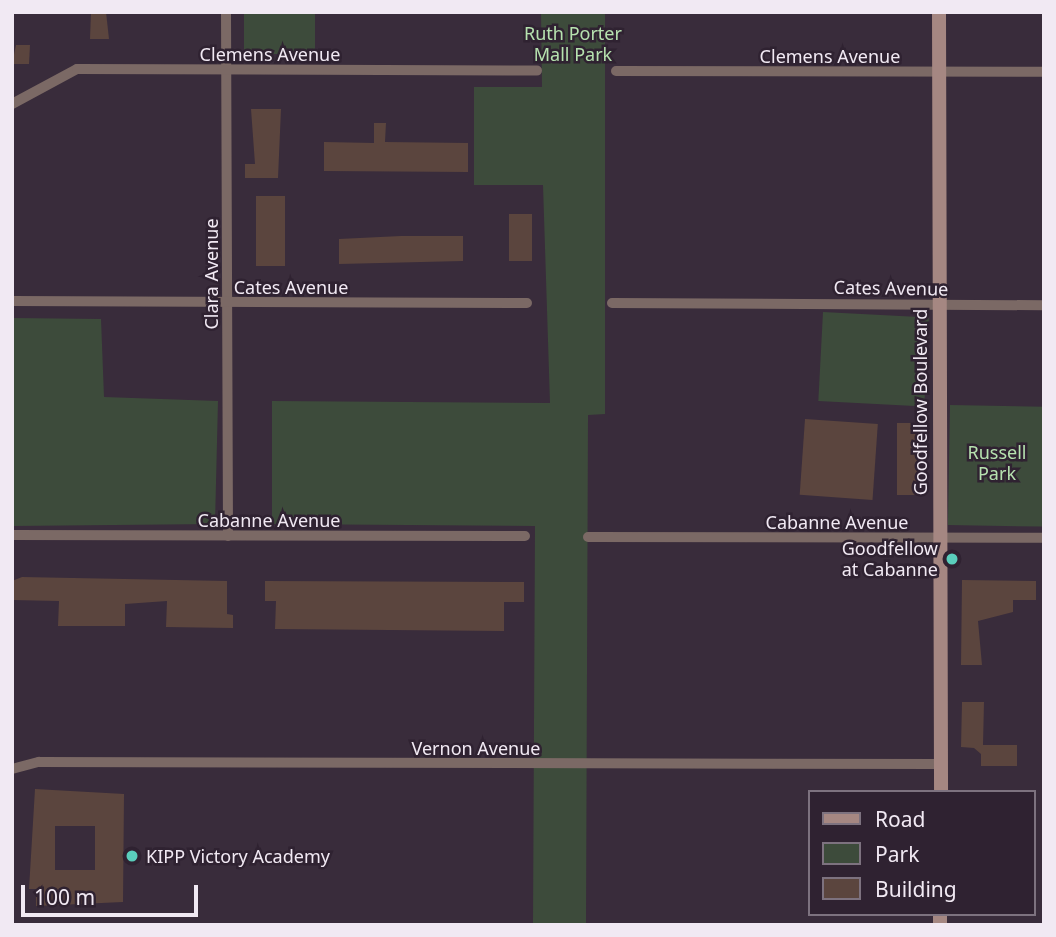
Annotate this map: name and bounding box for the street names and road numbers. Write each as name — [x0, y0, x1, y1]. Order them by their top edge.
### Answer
street label: Clemens Avenue — [200, 43, 340, 65]
street label: Clemens Avenue — [760, 45, 900, 67]
street label: Clara Avenue — [200, 218, 222, 330]
street label: Cates Avenue — [234, 276, 348, 298]
street label: Cates Avenue — [834, 276, 948, 300]
street label: Goodfellow Boulevard — [909, 309, 931, 495]
street label: Cabanne Avenue — [198, 509, 340, 531]
street label: Cabanne Avenue — [766, 511, 908, 533]
street label: Vernon Avenue — [411, 737, 541, 759]

